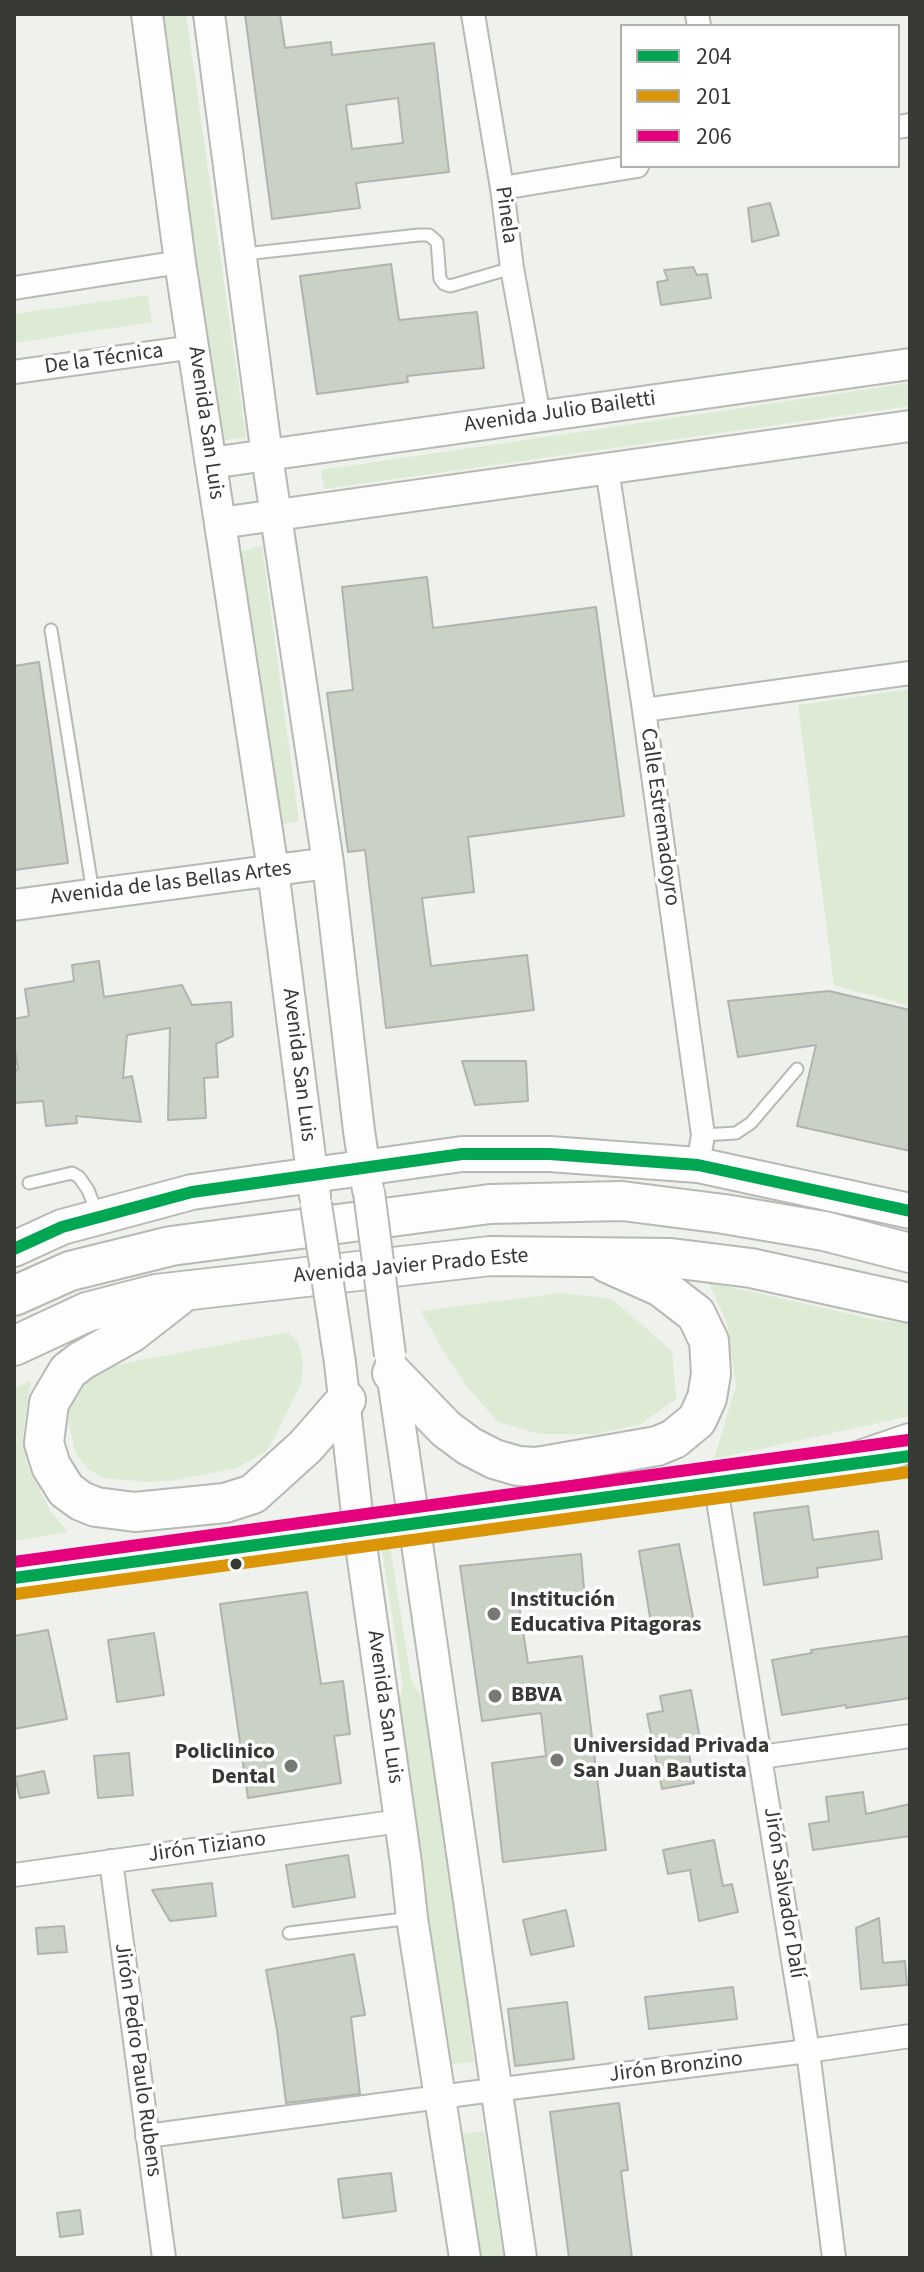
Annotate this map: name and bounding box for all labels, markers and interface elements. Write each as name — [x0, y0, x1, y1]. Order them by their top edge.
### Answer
legend — [620, 24, 900, 168]
text: 204 — [696, 39, 732, 74]
text: 201 — [696, 79, 732, 114]
text: 206 — [696, 119, 732, 154]
street label: Pinela — [488, 185, 522, 245]
street label: De la Técnica — [43, 339, 165, 381]
street label: Avenida San Luis — [181, 345, 229, 501]
street label: Avenida Julio Bailetti — [462, 386, 658, 440]
street label: Calle Estremadoyro — [633, 726, 685, 908]
street label: Avenida de las Bellas Artes — [49, 856, 293, 912]
street label: Avenida San Luis — [275, 987, 321, 1143]
street label: Avenida Javier Prado Este — [292, 1244, 530, 1290]
unlabelled marker — [228, 1556, 244, 1572]
place label: Institución Educativa Pitagoras — [510, 1588, 702, 1640]
marker: Institución Educativa Pitagoras — [485, 1605, 503, 1623]
street label: Avenida San Luis — [360, 1629, 408, 1785]
place label: BBVA — [511, 1683, 562, 1709]
marker: BBVA — [486, 1687, 504, 1705]
place label: Universidad Privada San Juan Bautista — [573, 1734, 769, 1786]
place label: Policlinico Dental — [175, 1740, 275, 1792]
marker: Universidad Privada San Juan Bautista — [548, 1751, 566, 1769]
marker: Policlinico Dental — [282, 1757, 300, 1775]
street label: Jirón Salvador Dalí — [756, 1806, 810, 1980]
street label: Jirón Tiziano — [146, 1827, 268, 1869]
street label: Jirón Pedro Paulo Rubens — [108, 1941, 166, 2179]
street label: Jirón Bronzino — [608, 2047, 744, 2089]

